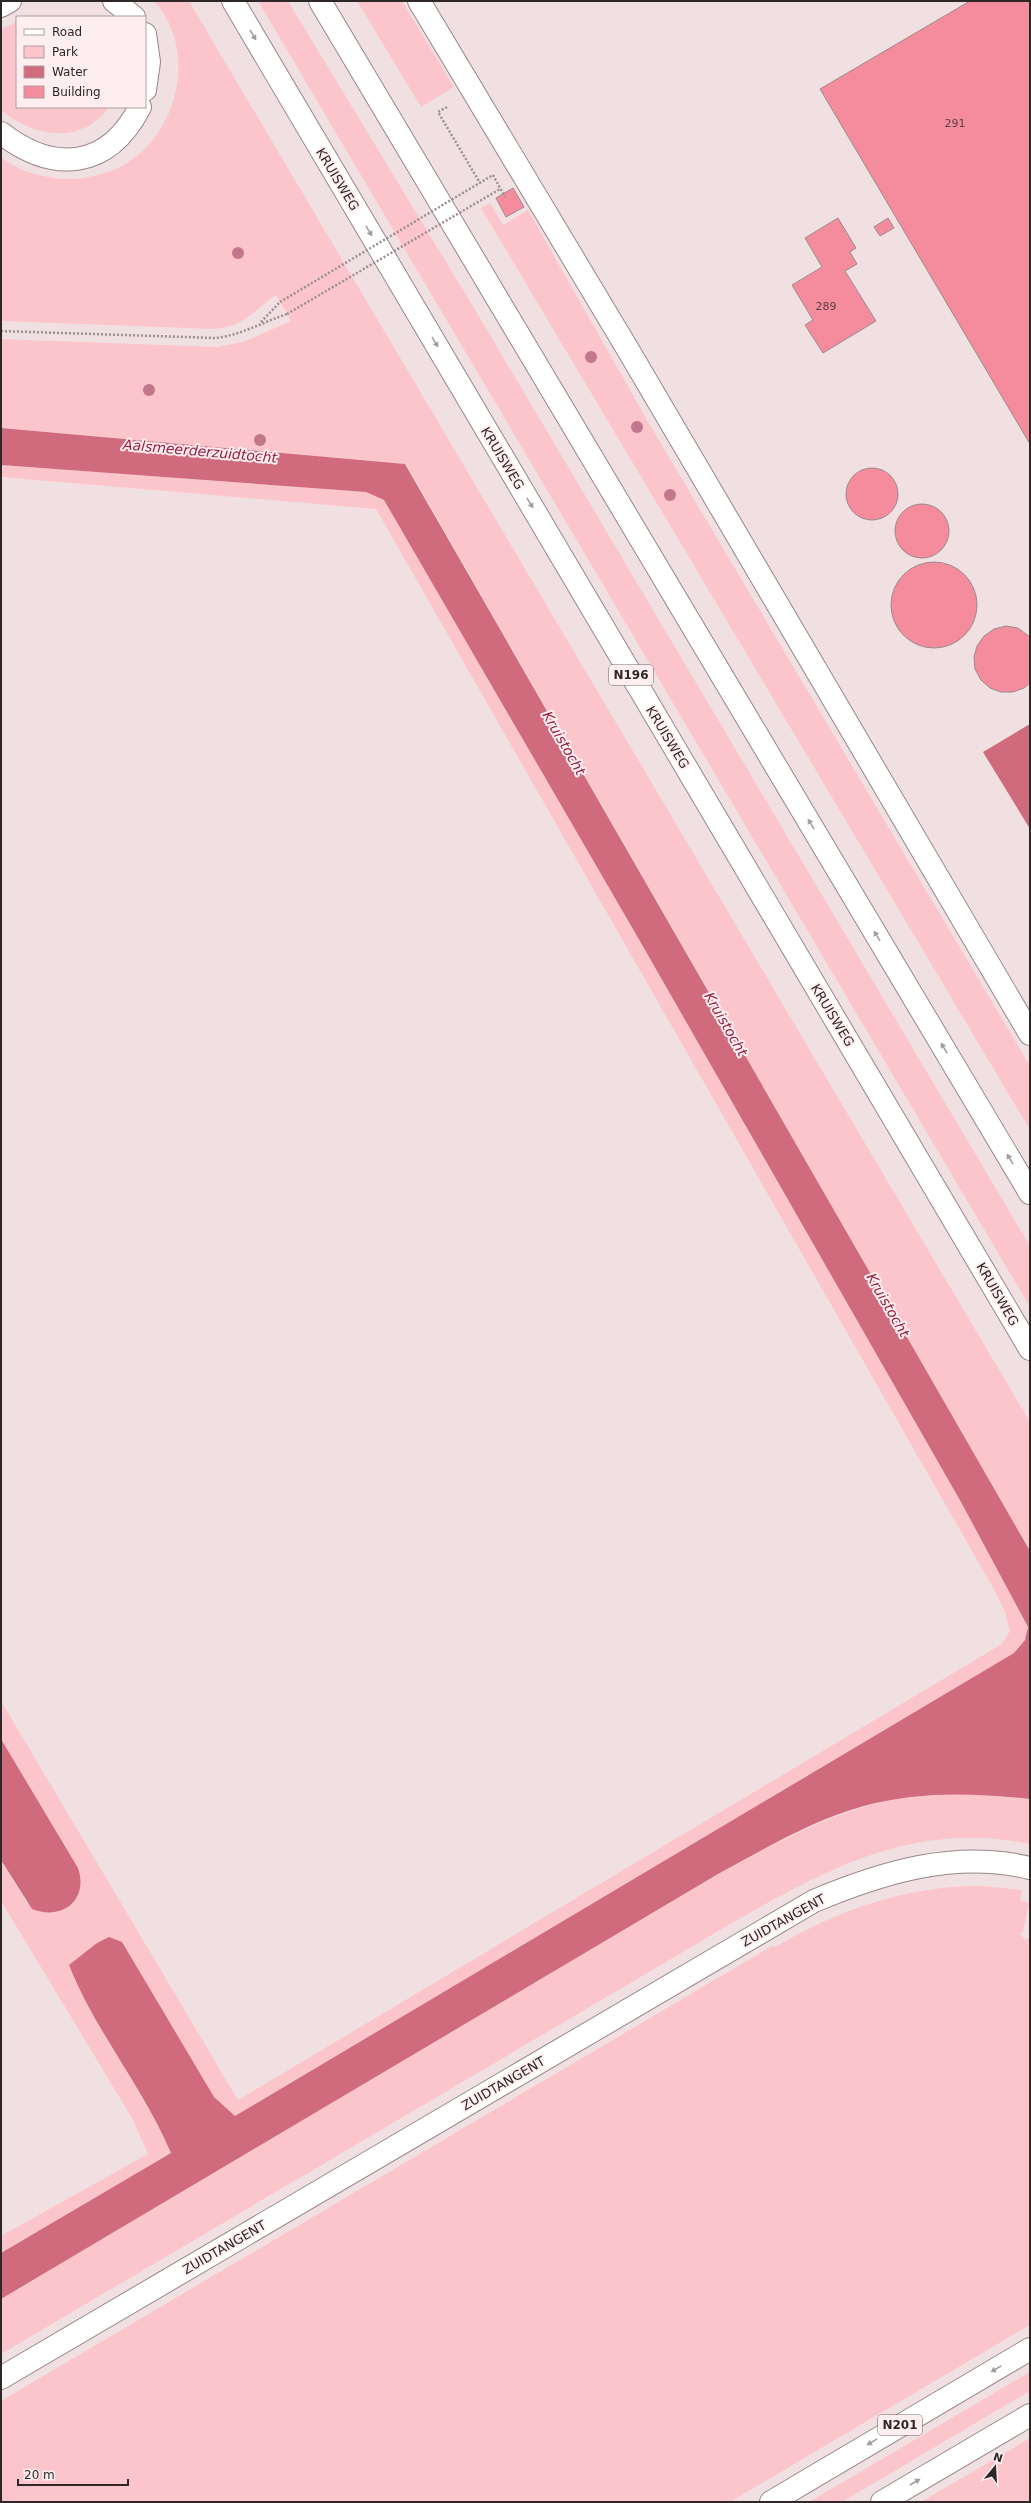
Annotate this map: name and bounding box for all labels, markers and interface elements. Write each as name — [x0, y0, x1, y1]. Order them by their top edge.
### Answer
legend — [16, 16, 146, 108]
text: Road — [52, 25, 82, 39]
one-way arrow — [249, 29, 256, 41]
text: Park — [52, 45, 78, 59]
text: Water — [52, 65, 88, 79]
text: Building — [52, 85, 101, 99]
house number: 291 — [945, 117, 966, 130]
street label: KRUISWEG — [313, 145, 362, 213]
one-way arrow — [365, 226, 373, 236]
house number: 289 — [816, 300, 837, 313]
one-way arrow — [432, 336, 439, 348]
street label: KRUISWEG — [478, 424, 527, 492]
water label: Aalsmeerderzuidtocht — [121, 436, 278, 466]
one-way arrow — [526, 497, 533, 509]
road number: N196 — [609, 665, 653, 685]
street label: KRUISWEG — [643, 703, 692, 771]
water label: Kruistocht — [539, 708, 589, 778]
one-way arrow — [807, 818, 814, 830]
one-way arrow — [874, 930, 881, 942]
street label: KRUISWEG — [808, 981, 857, 1049]
water label: Kruistocht — [701, 989, 751, 1059]
one-way arrow — [940, 1042, 947, 1054]
one-way arrow — [1007, 1153, 1014, 1165]
street label: KRUISWEG — [973, 1260, 1022, 1328]
water label: Kruistocht — [863, 1270, 913, 1340]
street label: ZUIDTANGENT — [739, 1891, 828, 1950]
street label: ZUIDTANGENT — [459, 2053, 548, 2113]
street label: ZUIDTANGENT — [180, 2217, 269, 2277]
one-way arrow — [990, 2365, 1002, 2372]
road number: N201 — [878, 2415, 922, 2435]
one-way arrow — [866, 2438, 878, 2445]
north arrow — [975, 2447, 1015, 2487]
text: N — [992, 2450, 1004, 2466]
scale bar — [18, 2461, 128, 2487]
text: 20 m — [24, 2468, 55, 2482]
one-way arrow — [909, 2479, 921, 2486]

